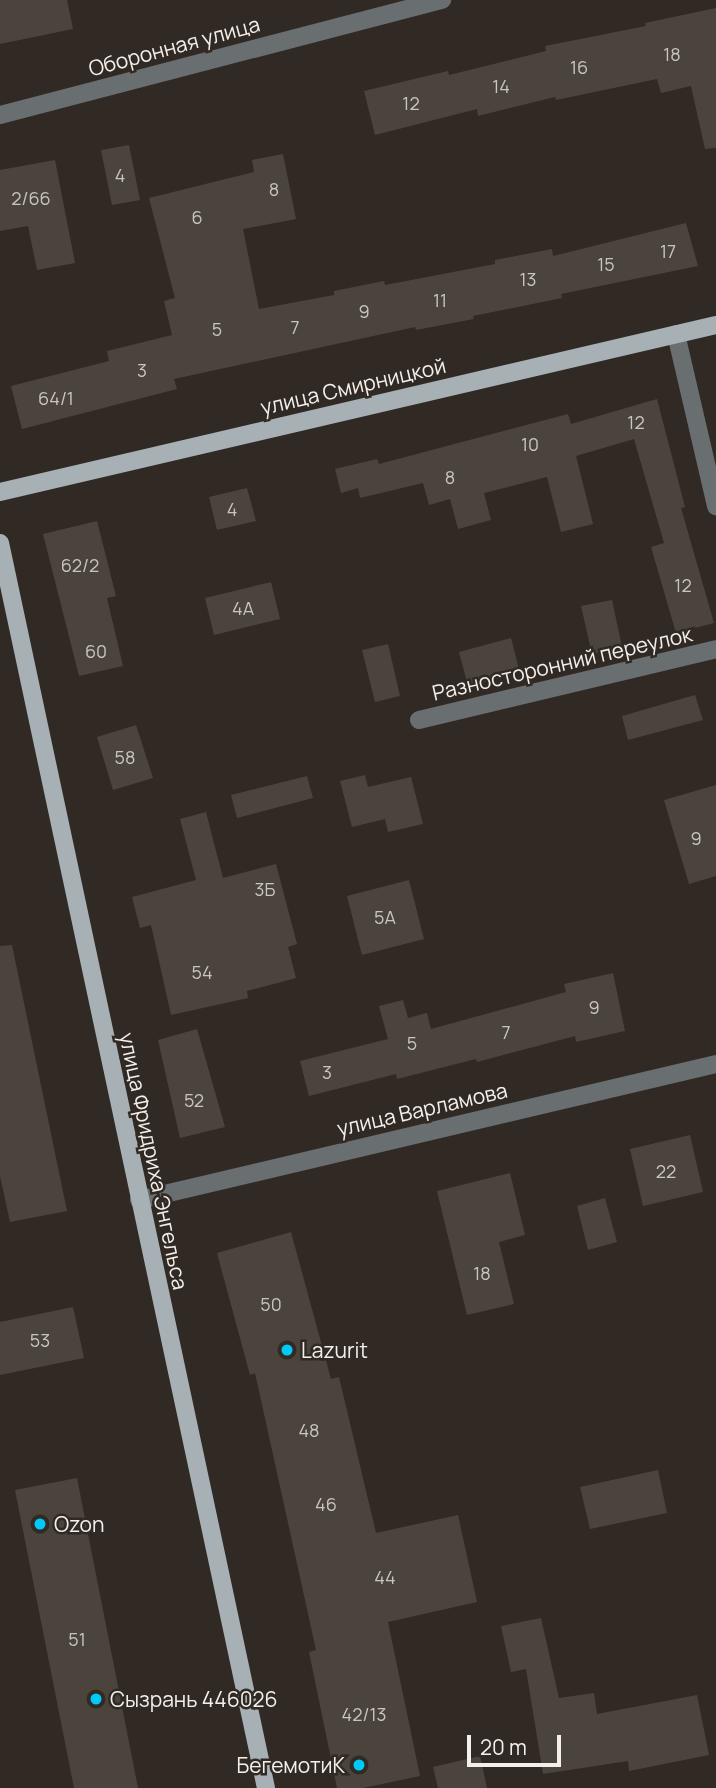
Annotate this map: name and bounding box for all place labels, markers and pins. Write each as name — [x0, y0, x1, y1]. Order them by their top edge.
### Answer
place label: Lazurit — [301, 1337, 368, 1363]
marker: Lazurit — [279, 1342, 295, 1358]
place label: Ozon — [54, 1511, 104, 1537]
marker: Ozon — [32, 1516, 48, 1532]
place label: Сызрань 446026 — [110, 1686, 277, 1712]
marker: Сызрань 446026 — [88, 1691, 104, 1707]
place label: БегемотиК — [237, 1752, 345, 1778]
marker: БегемотиК — [351, 1757, 367, 1773]

